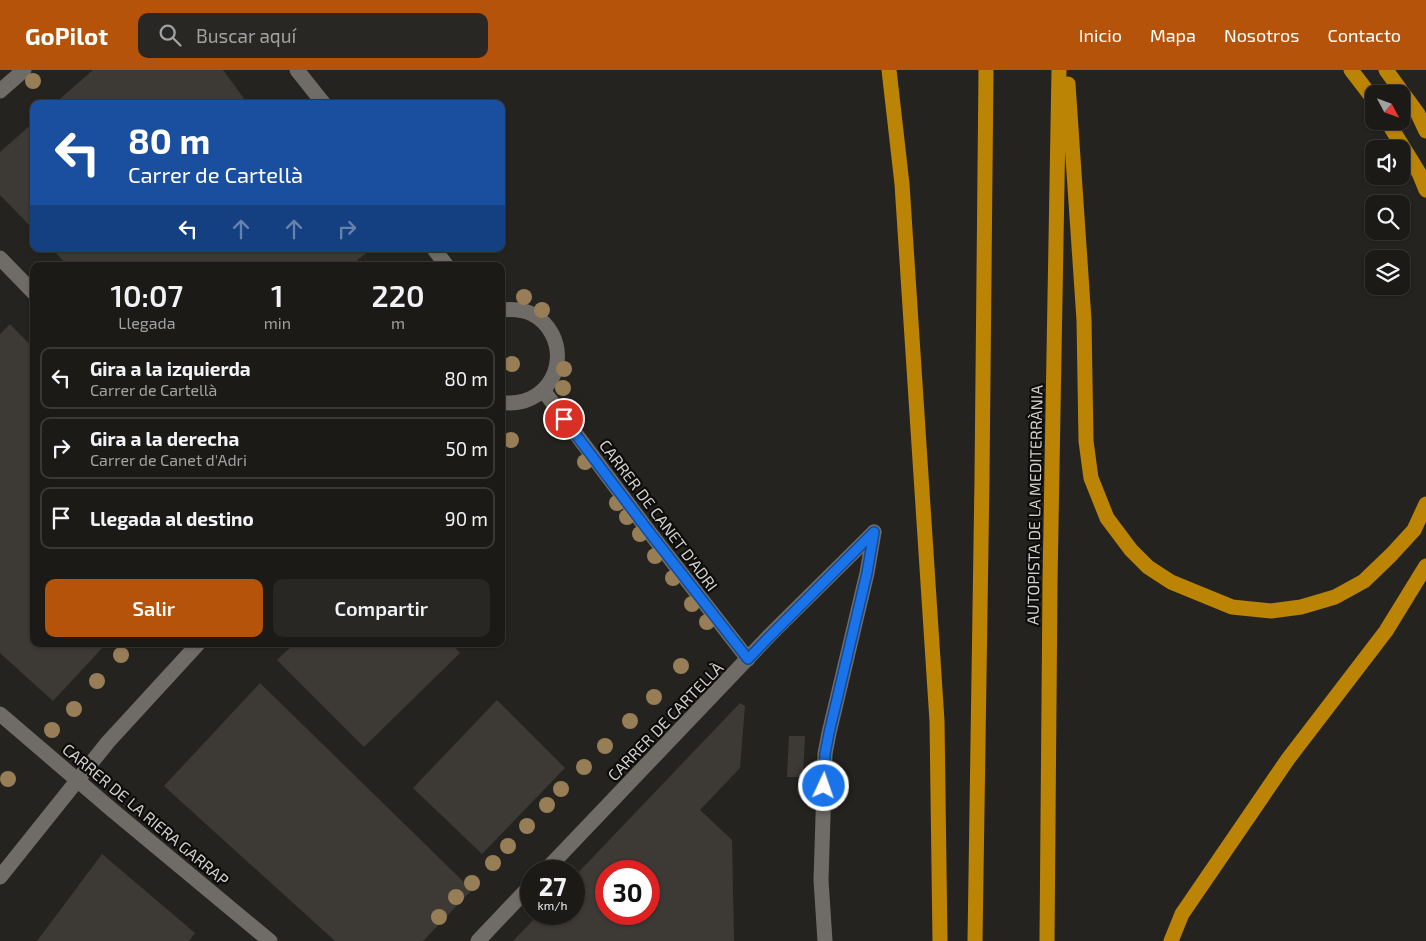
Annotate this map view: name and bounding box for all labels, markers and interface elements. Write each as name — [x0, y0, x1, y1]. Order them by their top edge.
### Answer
search box — [138, 13, 488, 58]
text: GoPilot — [25, 21, 108, 50]
icon: search — [156, 21, 184, 49]
text: Buscar aquí — [196, 24, 296, 47]
text: Inicio — [1079, 24, 1122, 46]
text: Mapa — [1150, 24, 1196, 46]
text: Nosotros — [1224, 24, 1299, 46]
text: Contacto — [1327, 24, 1401, 46]
north arrow — [1365, 85, 1410, 130]
map controls — [1365, 85, 1410, 295]
text: 80 m — [128, 119, 210, 161]
icon: left — [45, 120, 110, 185]
button: sound — [1365, 140, 1410, 185]
text: Carrer de Cartellà — [128, 161, 303, 187]
button: search — [1365, 195, 1410, 240]
icon: left — [174, 215, 202, 243]
icon: ahead — [227, 215, 255, 243]
icon: ahead — [280, 215, 308, 243]
icon: right — [333, 215, 361, 243]
button: layers — [1365, 250, 1410, 295]
text: 10:07 — [111, 277, 183, 313]
text: 1 — [271, 277, 284, 313]
text: 220 — [372, 277, 424, 313]
text: Llegada — [118, 313, 175, 332]
text: min — [264, 313, 291, 332]
text: m — [391, 313, 405, 332]
text: Gira a la izquierda — [90, 357, 251, 380]
icon: left — [47, 364, 75, 392]
text: 80 m — [444, 367, 488, 390]
text: Carrer de Cartellà — [90, 380, 217, 399]
street label: AUTOPISTA DE LA MEDITERRÀNIA — [1022, 385, 1046, 625]
pin — [543, 398, 585, 440]
icon: arrive — [550, 405, 578, 433]
text: Gira a la derecha — [90, 427, 239, 450]
icon: right — [47, 434, 75, 462]
street label: CARRER DE CANET D'ADRI — [596, 436, 722, 594]
text: 50 m — [445, 437, 488, 460]
text: Carrer de Canet d'Adri — [90, 450, 247, 469]
icon: arrive — [47, 504, 75, 532]
text: Llegada al destino — [90, 507, 254, 530]
text: 90 m — [445, 507, 488, 530]
button: Salir — [45, 579, 263, 637]
button: Compartir — [273, 579, 490, 637]
street label: CARRER DE CARTELLÀ — [603, 658, 727, 784]
street label: CARRER DE LA RIERA GARRAP — [59, 739, 233, 889]
position arrow — [797, 759, 849, 811]
speed limit sign: 30 — [595, 860, 660, 925]
text: 27 — [539, 871, 566, 901]
text: km/h — [538, 898, 567, 912]

